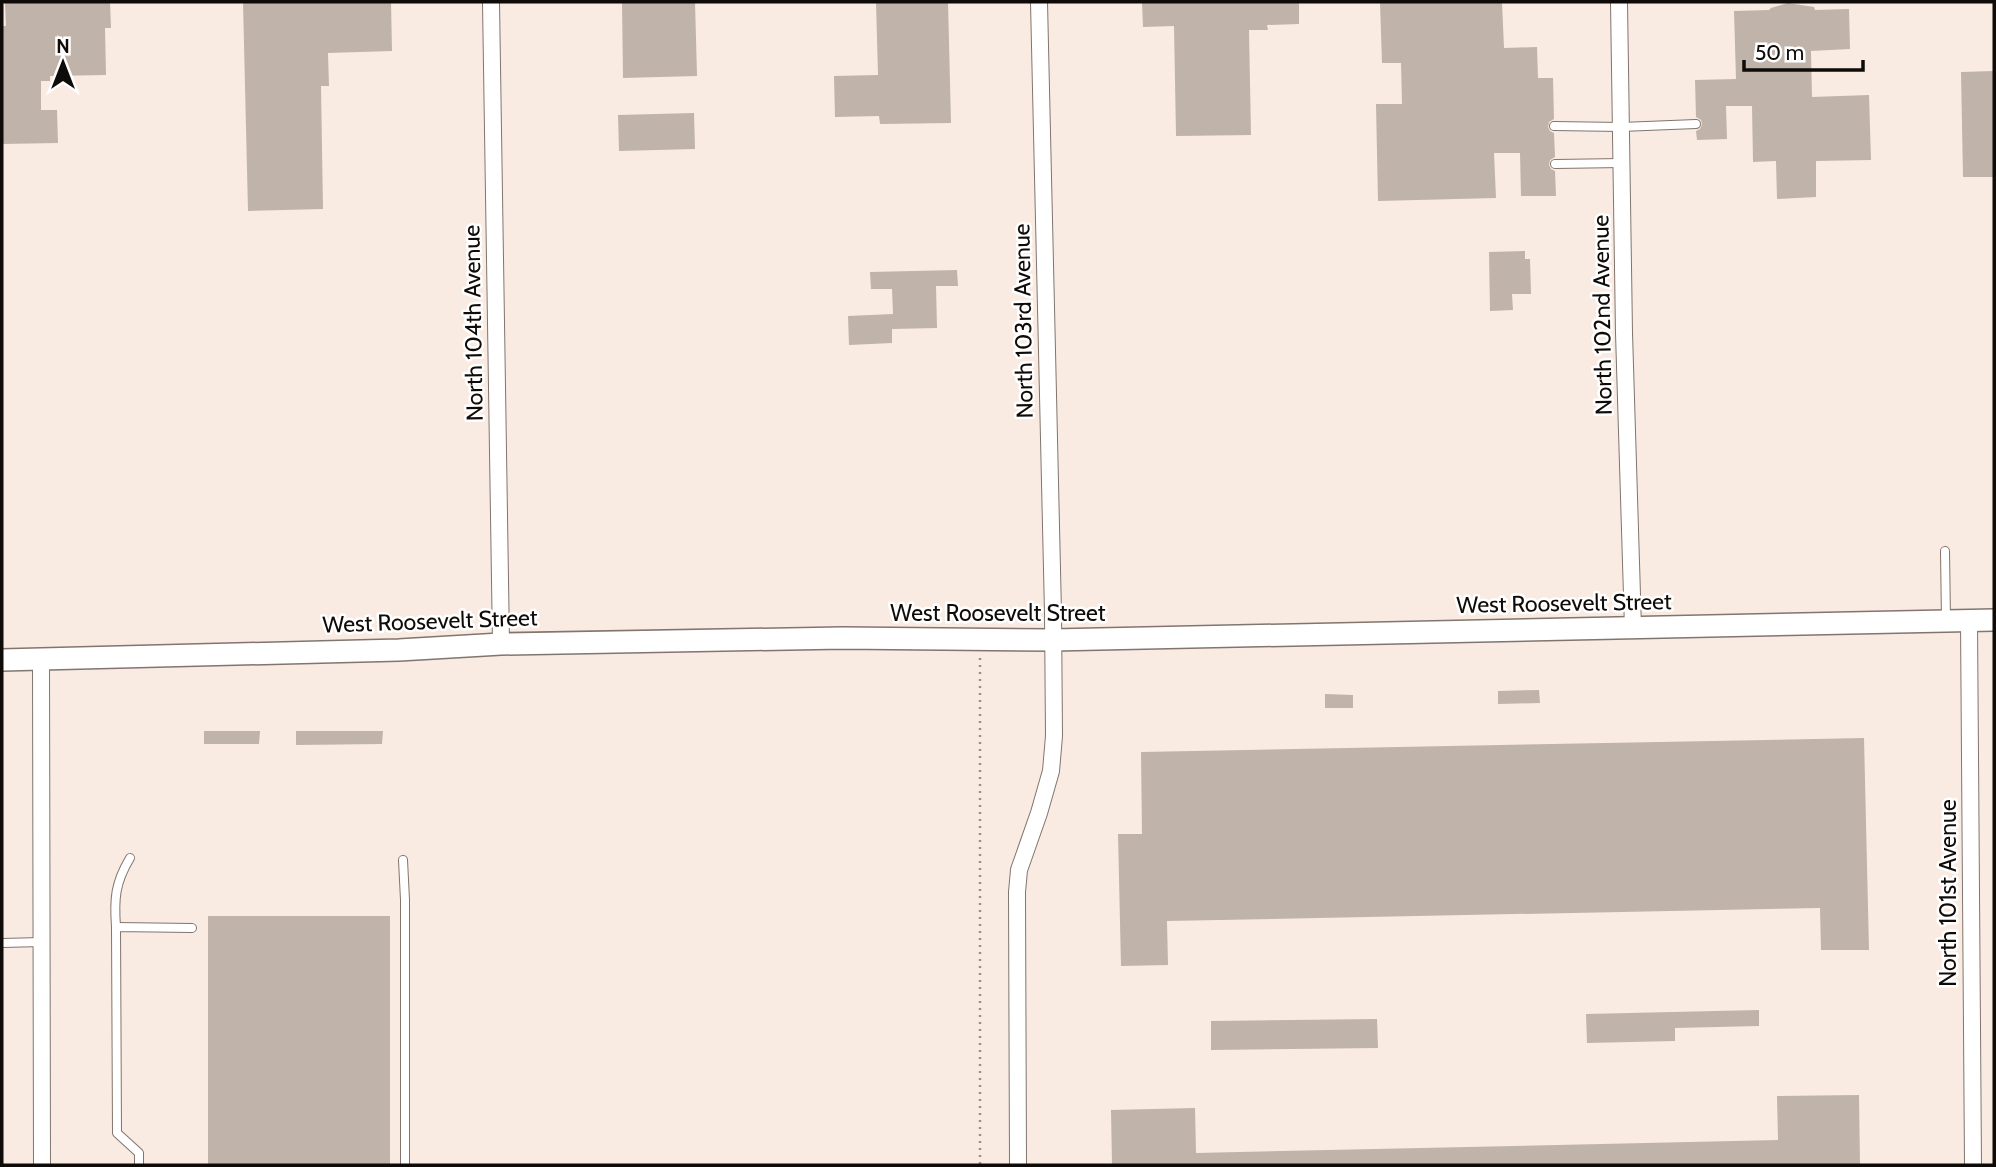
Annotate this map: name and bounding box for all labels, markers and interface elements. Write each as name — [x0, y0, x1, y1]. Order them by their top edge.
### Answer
north arrow — [28, 28, 98, 98]
scale bar — [1744, 28, 1863, 72]
text: N — [56, 35, 70, 58]
text: 50 m — [1755, 40, 1804, 65]
street label: North 102nd Avenue — [1586, 214, 1618, 415]
street label: North 103rd Avenue — [1007, 223, 1039, 419]
street label: North 104th Avenue — [457, 224, 489, 421]
street label: West Roosevelt Street — [1456, 587, 1672, 619]
street label: West Roosevelt Street — [890, 599, 1106, 627]
street label: West Roosevelt Street — [322, 603, 538, 639]
street label: North 101st Avenue — [1934, 799, 1962, 987]

